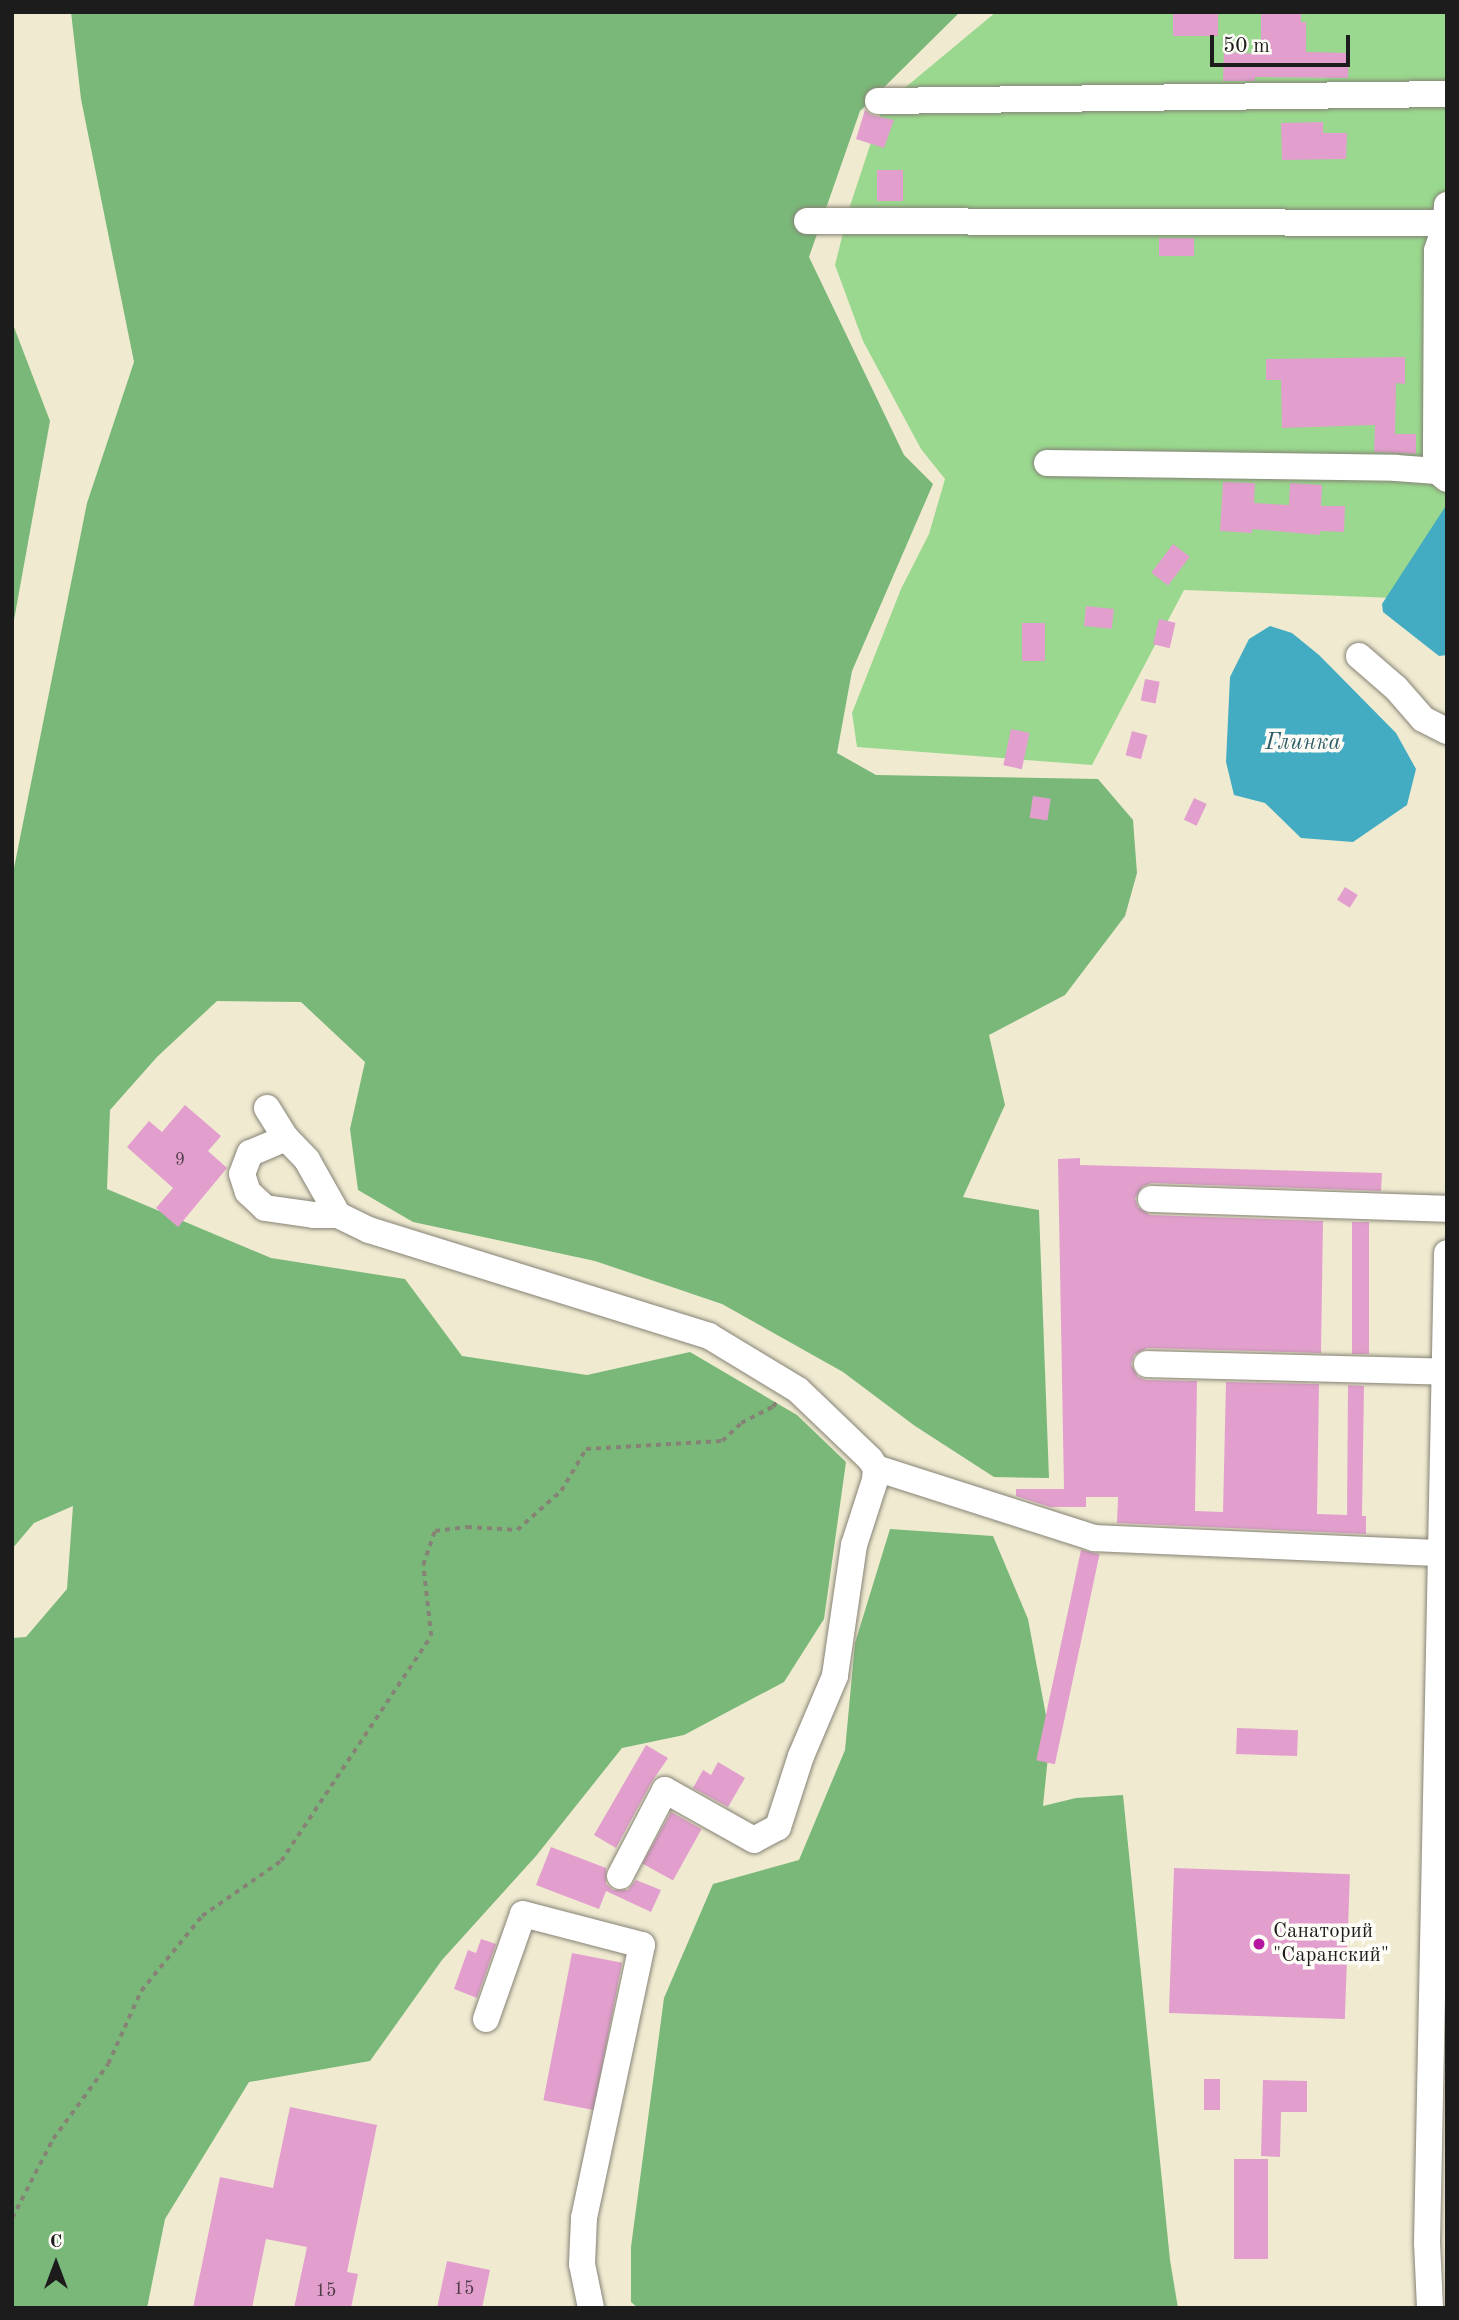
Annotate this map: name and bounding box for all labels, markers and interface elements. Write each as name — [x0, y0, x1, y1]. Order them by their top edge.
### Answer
scale bar — [1214, 21, 1354, 65]
text: 50 m — [1223, 36, 1270, 57]
water label: Глинка — [1265, 729, 1341, 757]
house number: 9 — [175, 1149, 185, 1171]
place label: Санаторий "Саранский" — [1273, 1919, 1389, 1969]
marker: Санаторий "Саранский" — [1251, 1936, 1267, 1952]
north arrow — [21, 2229, 91, 2299]
text: С — [50, 2233, 62, 2252]
house number: 15 — [454, 2278, 474, 2300]
house number: 15 — [316, 2280, 336, 2302]

